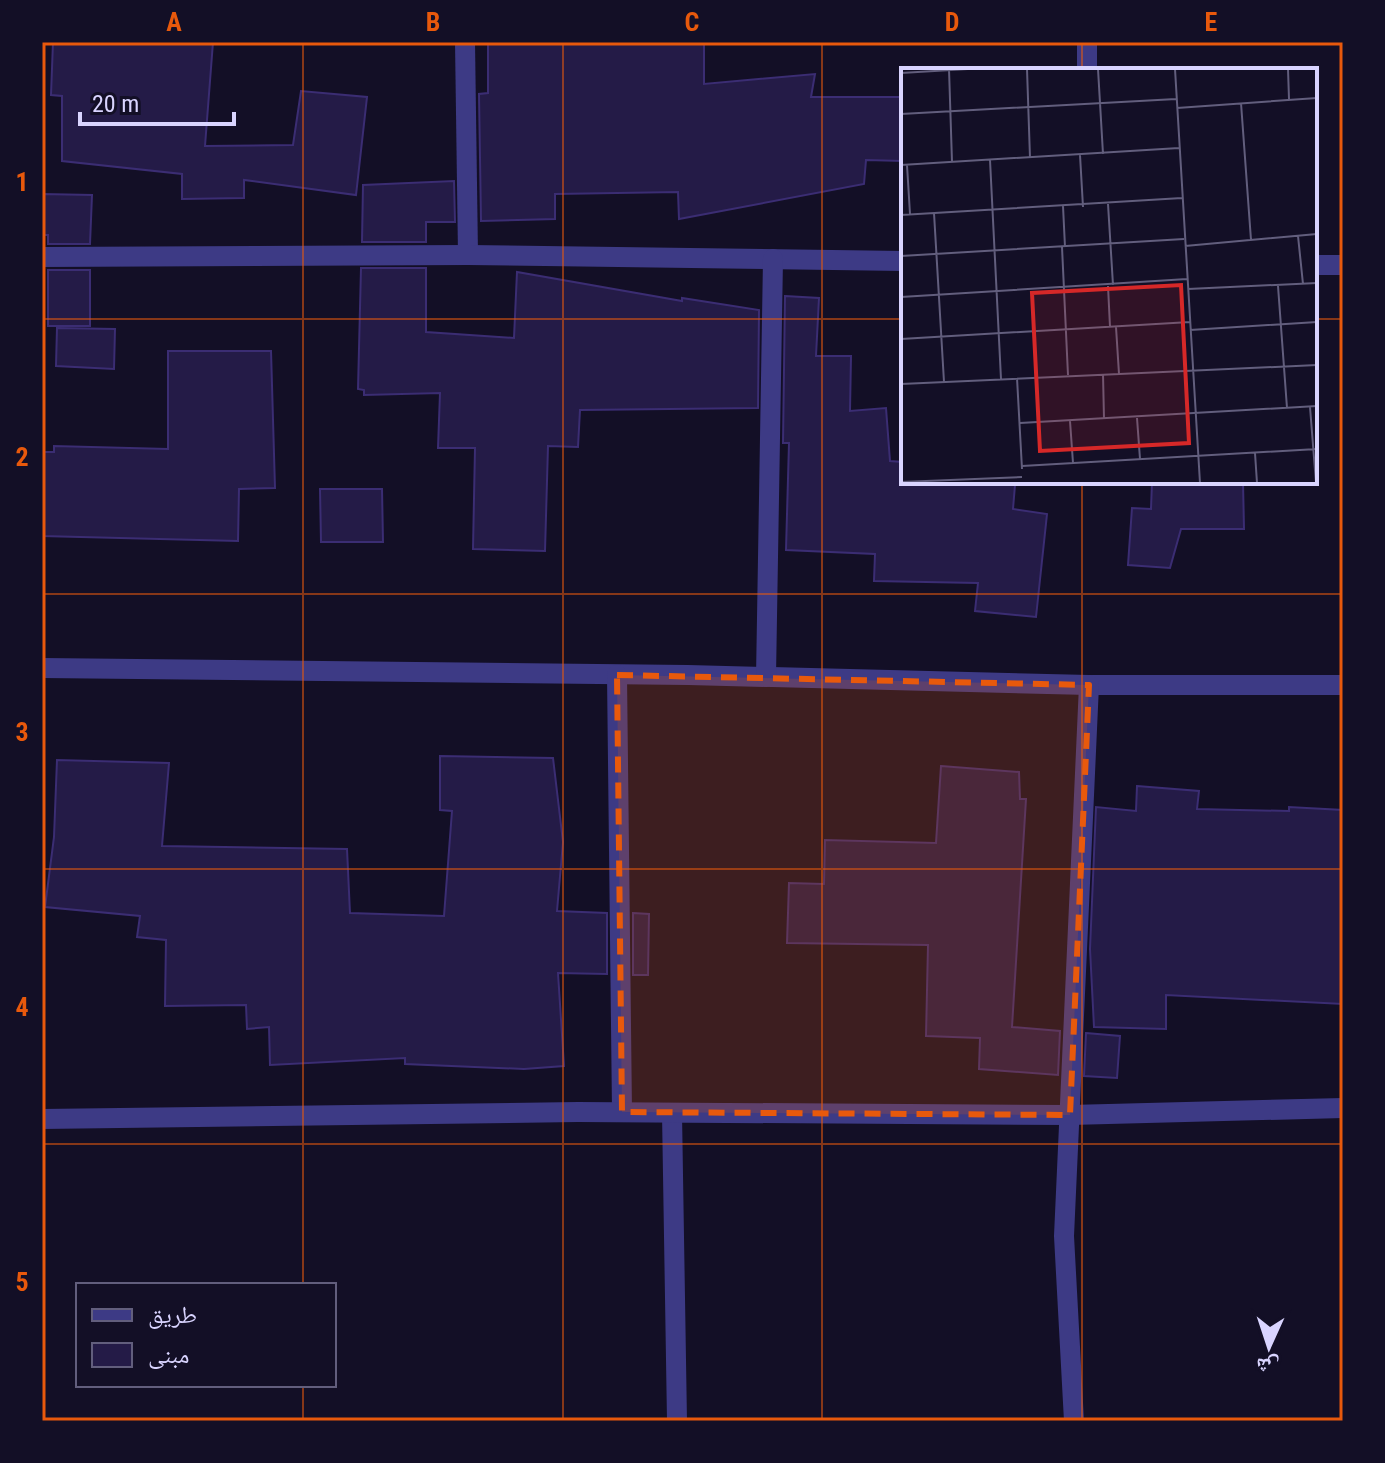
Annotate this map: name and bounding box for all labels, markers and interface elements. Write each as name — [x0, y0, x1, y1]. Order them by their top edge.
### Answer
text: A — [166, 7, 182, 37]
text: B — [426, 7, 440, 37]
text: C — [685, 7, 700, 37]
text: D — [945, 7, 959, 37]
text: E — [1205, 7, 1218, 37]
inset map — [901, 68, 1317, 484]
scale bar — [80, 76, 234, 126]
text: 20 m — [92, 90, 139, 118]
text: 1 — [15, 167, 29, 197]
text: 2 — [15, 442, 29, 472]
text: 3 — [15, 717, 29, 747]
text: 4 — [15, 992, 29, 1022]
text: 5 — [15, 1267, 29, 1297]
legend — [76, 1283, 336, 1387]
text: طريق — [148, 1301, 197, 1329]
north arrow — [1229, 1307, 1309, 1387]
text: مبنى — [148, 1341, 189, 1369]
text: ش — [1256, 1352, 1280, 1380]

